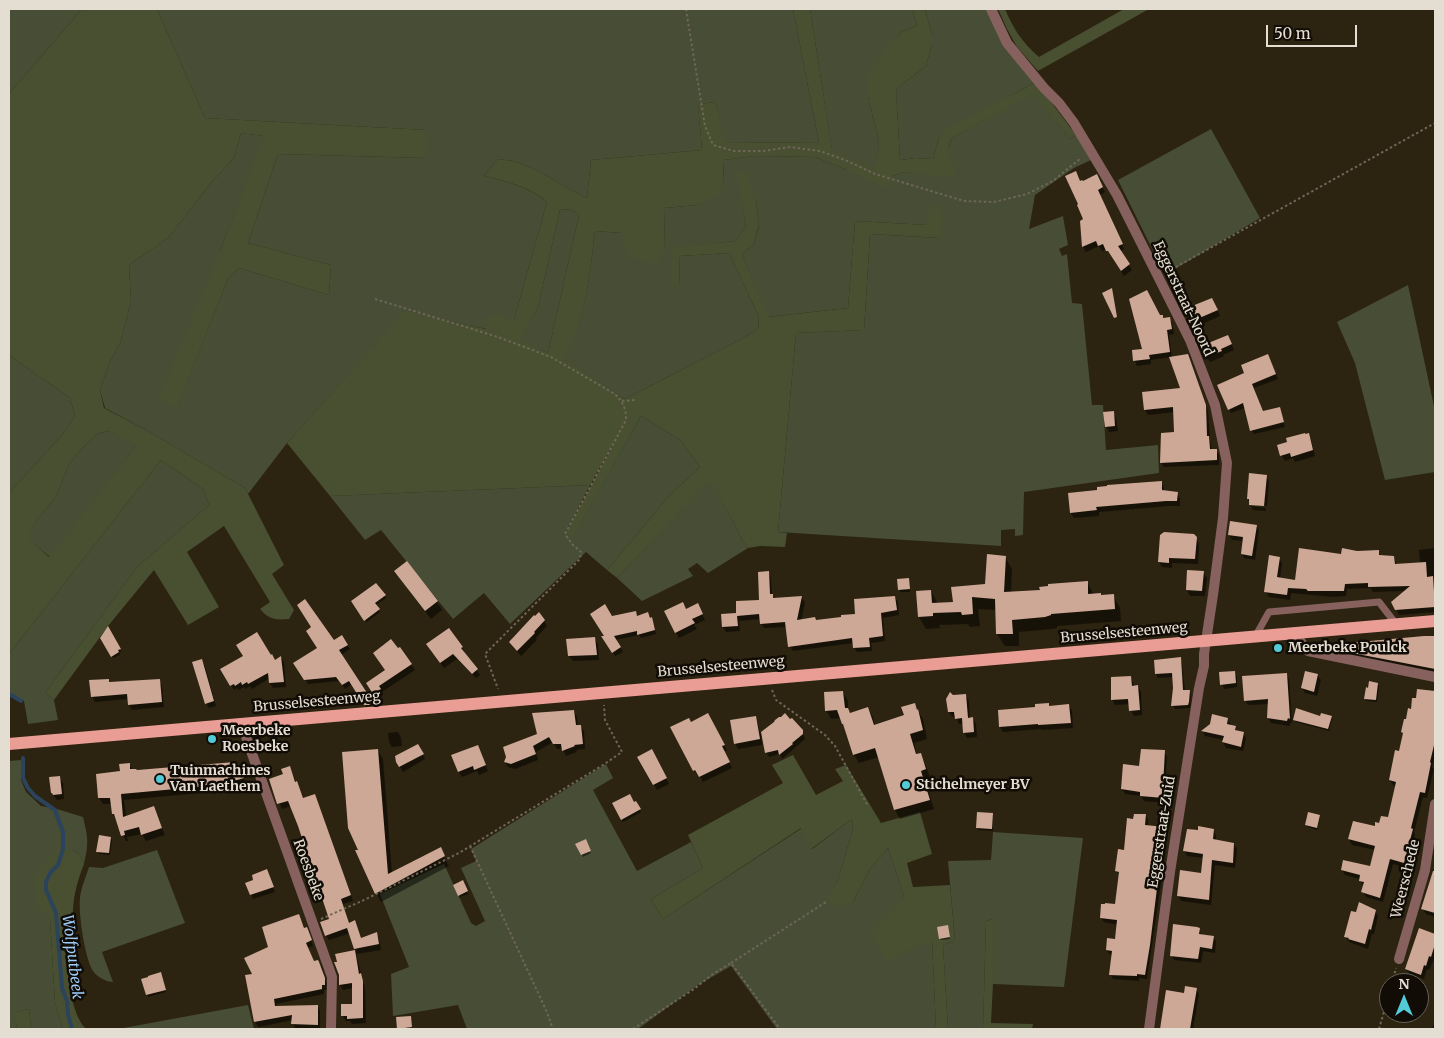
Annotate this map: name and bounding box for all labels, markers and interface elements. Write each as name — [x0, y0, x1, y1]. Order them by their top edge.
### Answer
scale bar — [1269, 15, 1360, 47]
text: 50 m — [1274, 24, 1311, 43]
street label: Eggerstraat-Noord — [1149, 239, 1217, 359]
street label: Brusselsesteenweg — [1060, 619, 1188, 647]
place label: Meerbeke Poulck — [1288, 640, 1407, 656]
marker: Meerbeke Poulck — [1272, 642, 1284, 654]
street label: Brusselsesteenweg — [657, 653, 785, 681]
street label: Brusselsesteenweg — [253, 688, 381, 716]
place label: Meerbeke Roesbeke — [222, 723, 290, 756]
marker: Meerbeke Roesbeke — [206, 733, 218, 745]
place label: Tuinmachines Van Laethem — [170, 763, 271, 796]
marker: Tuinmachines Van Laethem — [154, 773, 166, 785]
street label: Eggerstraat-Zuid — [1145, 775, 1179, 889]
place label: Stichelmeyer BV — [916, 777, 1030, 793]
marker: Stichelmeyer BV — [900, 779, 912, 791]
street label: Roesbeke — [289, 837, 327, 903]
street label: Weerschede — [1388, 838, 1424, 920]
water label: Wolfputbeek — [58, 914, 86, 1000]
north arrow — [1379, 973, 1429, 1023]
text: N — [1398, 975, 1410, 993]

